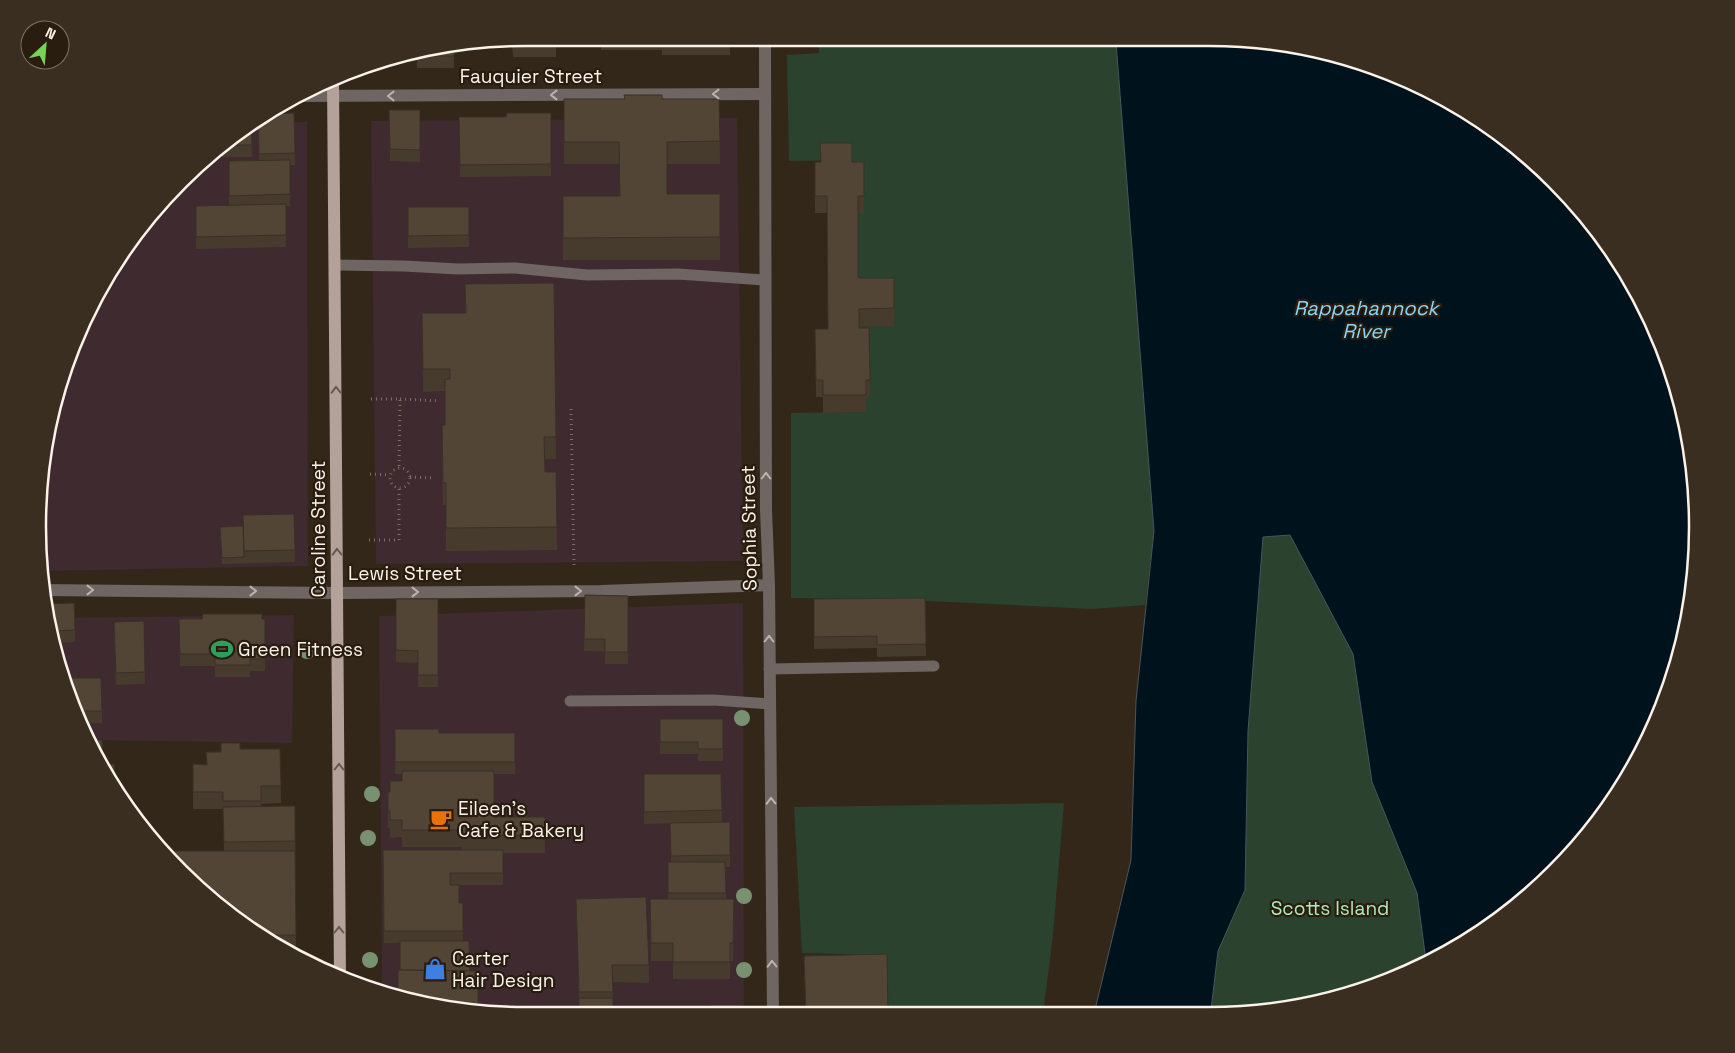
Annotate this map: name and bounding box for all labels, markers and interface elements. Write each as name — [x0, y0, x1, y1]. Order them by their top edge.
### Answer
north arrow — [20, 20, 70, 70]
text: N — [43, 23, 59, 43]
street label: Fauquier Street — [460, 64, 602, 89]
one-way arrow — [712, 89, 720, 99]
one-way arrow — [549, 90, 557, 100]
one-way arrow — [387, 91, 394, 101]
water label: Rappahannock River — [1294, 295, 1441, 344]
one-way arrow — [331, 385, 341, 393]
street label: Caroline Street — [306, 461, 331, 597]
street label: Sophia Street — [735, 465, 763, 591]
one-way arrow — [761, 472, 771, 480]
one-way arrow — [332, 548, 343, 556]
street label: Lewis Street — [348, 561, 462, 586]
one-way arrow — [87, 585, 95, 595]
one-way arrow — [250, 586, 257, 596]
one-way arrow — [574, 586, 582, 596]
one-way arrow — [412, 587, 420, 597]
one-way arrow — [764, 635, 774, 642]
sports icon: Green Fitness — [209, 636, 235, 662]
place label: Green Fitness — [238, 637, 363, 662]
one-way arrow — [334, 763, 344, 770]
place label: Eileen's Cafe & Bakery — [458, 796, 584, 843]
one-way arrow — [766, 797, 776, 805]
cafe icon: Eileen's Cafe & Bakery — [428, 806, 454, 832]
park label: Scotts Island — [1271, 896, 1389, 921]
one-way arrow — [334, 925, 344, 933]
place label: Carter Hair Design — [452, 946, 554, 993]
shop icon: Carter Hair Design — [422, 956, 448, 982]
one-way arrow — [767, 960, 777, 968]

